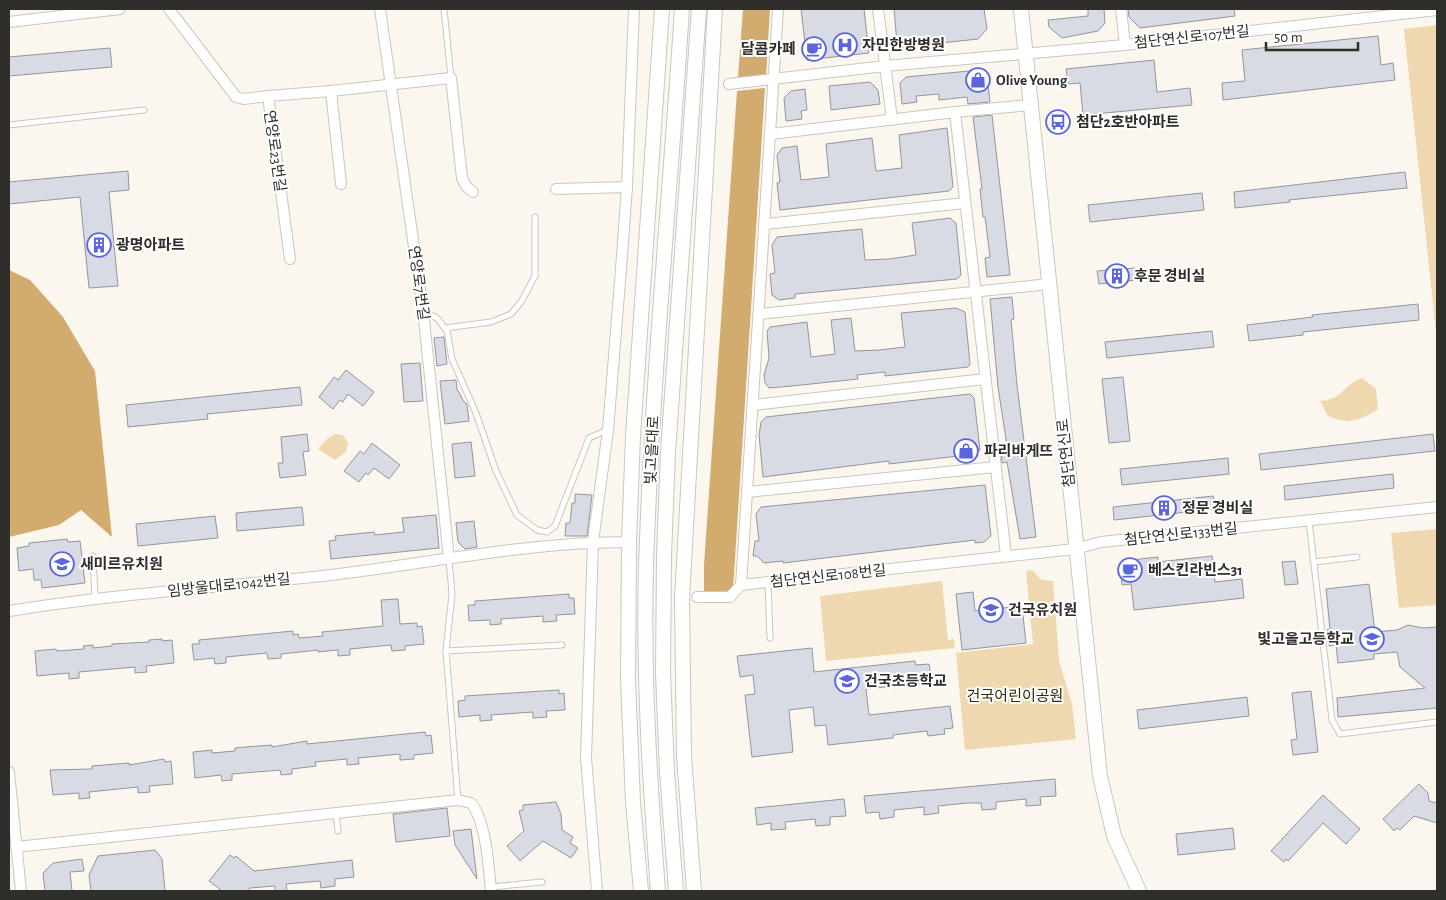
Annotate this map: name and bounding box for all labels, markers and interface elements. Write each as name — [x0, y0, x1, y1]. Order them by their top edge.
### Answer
scale bar — [1266, 20, 1358, 52]
street label: 첨단연신로107번길 — [1134, 23, 1250, 51]
text: 50 m — [1274, 30, 1303, 45]
hospital icon: 자민한방병원 — [832, 32, 858, 58]
cafe icon: 달콤카페 — [801, 36, 827, 62]
place label: 자민한방병원 — [862, 37, 945, 53]
place label: 달콤카페 — [741, 41, 796, 57]
shop icon: Olive Young — [965, 67, 991, 93]
place label: Olive Young — [996, 73, 1068, 88]
street label: 연양로23번길 — [261, 109, 289, 193]
bus stop icon: 첨단2호반아파트 — [1045, 109, 1071, 135]
place label: 첨단2호반아파트 — [1076, 114, 1180, 130]
building icon: 광명아파트 — [86, 232, 112, 258]
place label: 광명아파트 — [116, 237, 185, 253]
street label: 연양로7번길 — [406, 245, 432, 321]
building icon: 후문 경비실 — [1104, 263, 1130, 289]
place label: 후문 경비실 — [1134, 268, 1205, 284]
street label: 빛고을대로 — [642, 415, 662, 485]
street label: 첨단연신로 — [1054, 418, 1078, 488]
shop icon: 파리바게뜨 — [953, 438, 979, 464]
place label: 파리바게뜨 — [984, 443, 1053, 459]
building icon: 정문 경비실 — [1151, 495, 1177, 521]
place label: 정문 경비실 — [1182, 500, 1253, 516]
street label: 첨단연신로133번길 — [1123, 520, 1239, 548]
school or university icon: 새미르유치원 — [49, 551, 75, 577]
place label: 새미르유치원 — [80, 556, 163, 572]
cafe icon: 베스킨라빈스31 — [1117, 557, 1143, 583]
street label: 첨단연신로108번길 — [769, 562, 887, 590]
place label: 베스킨라빈스31 — [1148, 562, 1243, 578]
street label: 임방울대로1042번길 — [167, 571, 291, 599]
school or university icon: 건국유치원 — [978, 597, 1004, 623]
place label: 건국유치원 — [1008, 602, 1077, 618]
school or university icon: 빛고을고등학교 — [1359, 626, 1385, 652]
place label: 빛고을고등학교 — [1257, 630, 1354, 647]
school or university icon: 건국초등학교 — [834, 668, 860, 694]
place label: 건국초등학교 — [864, 672, 947, 689]
park label: 건국어린이공원 — [967, 688, 1063, 704]

